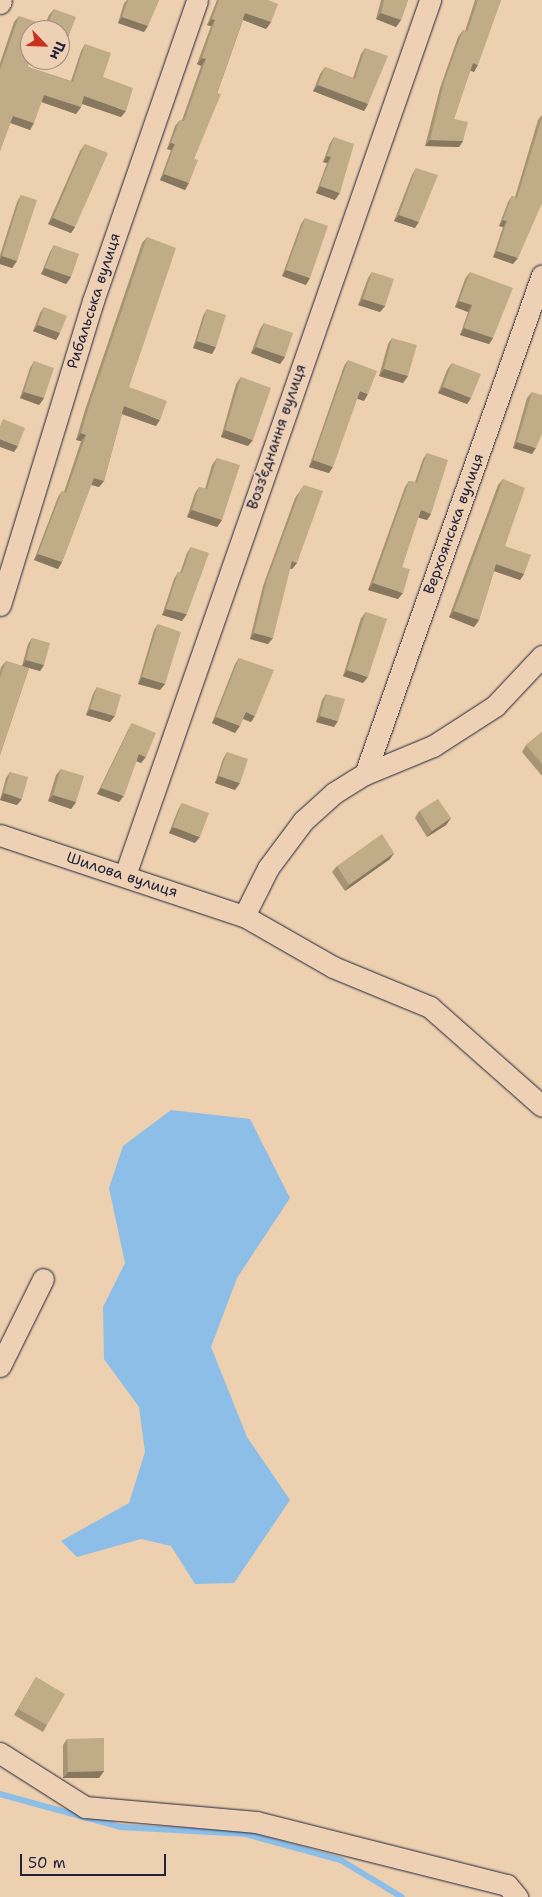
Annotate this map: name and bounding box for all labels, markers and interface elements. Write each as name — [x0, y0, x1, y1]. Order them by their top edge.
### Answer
north arrow — [20, 20, 70, 70]
text: Пн — [46, 39, 70, 63]
street label: Рибальська вулиця — [64, 231, 124, 371]
street label: Возз’єднання вулиця — [244, 362, 310, 512]
street label: Верхоянська вулиця — [420, 451, 488, 597]
street label: Шилова вулиця — [64, 849, 180, 901]
scale bar — [22, 1844, 169, 1876]
text: 50 m — [28, 1853, 66, 1873]

